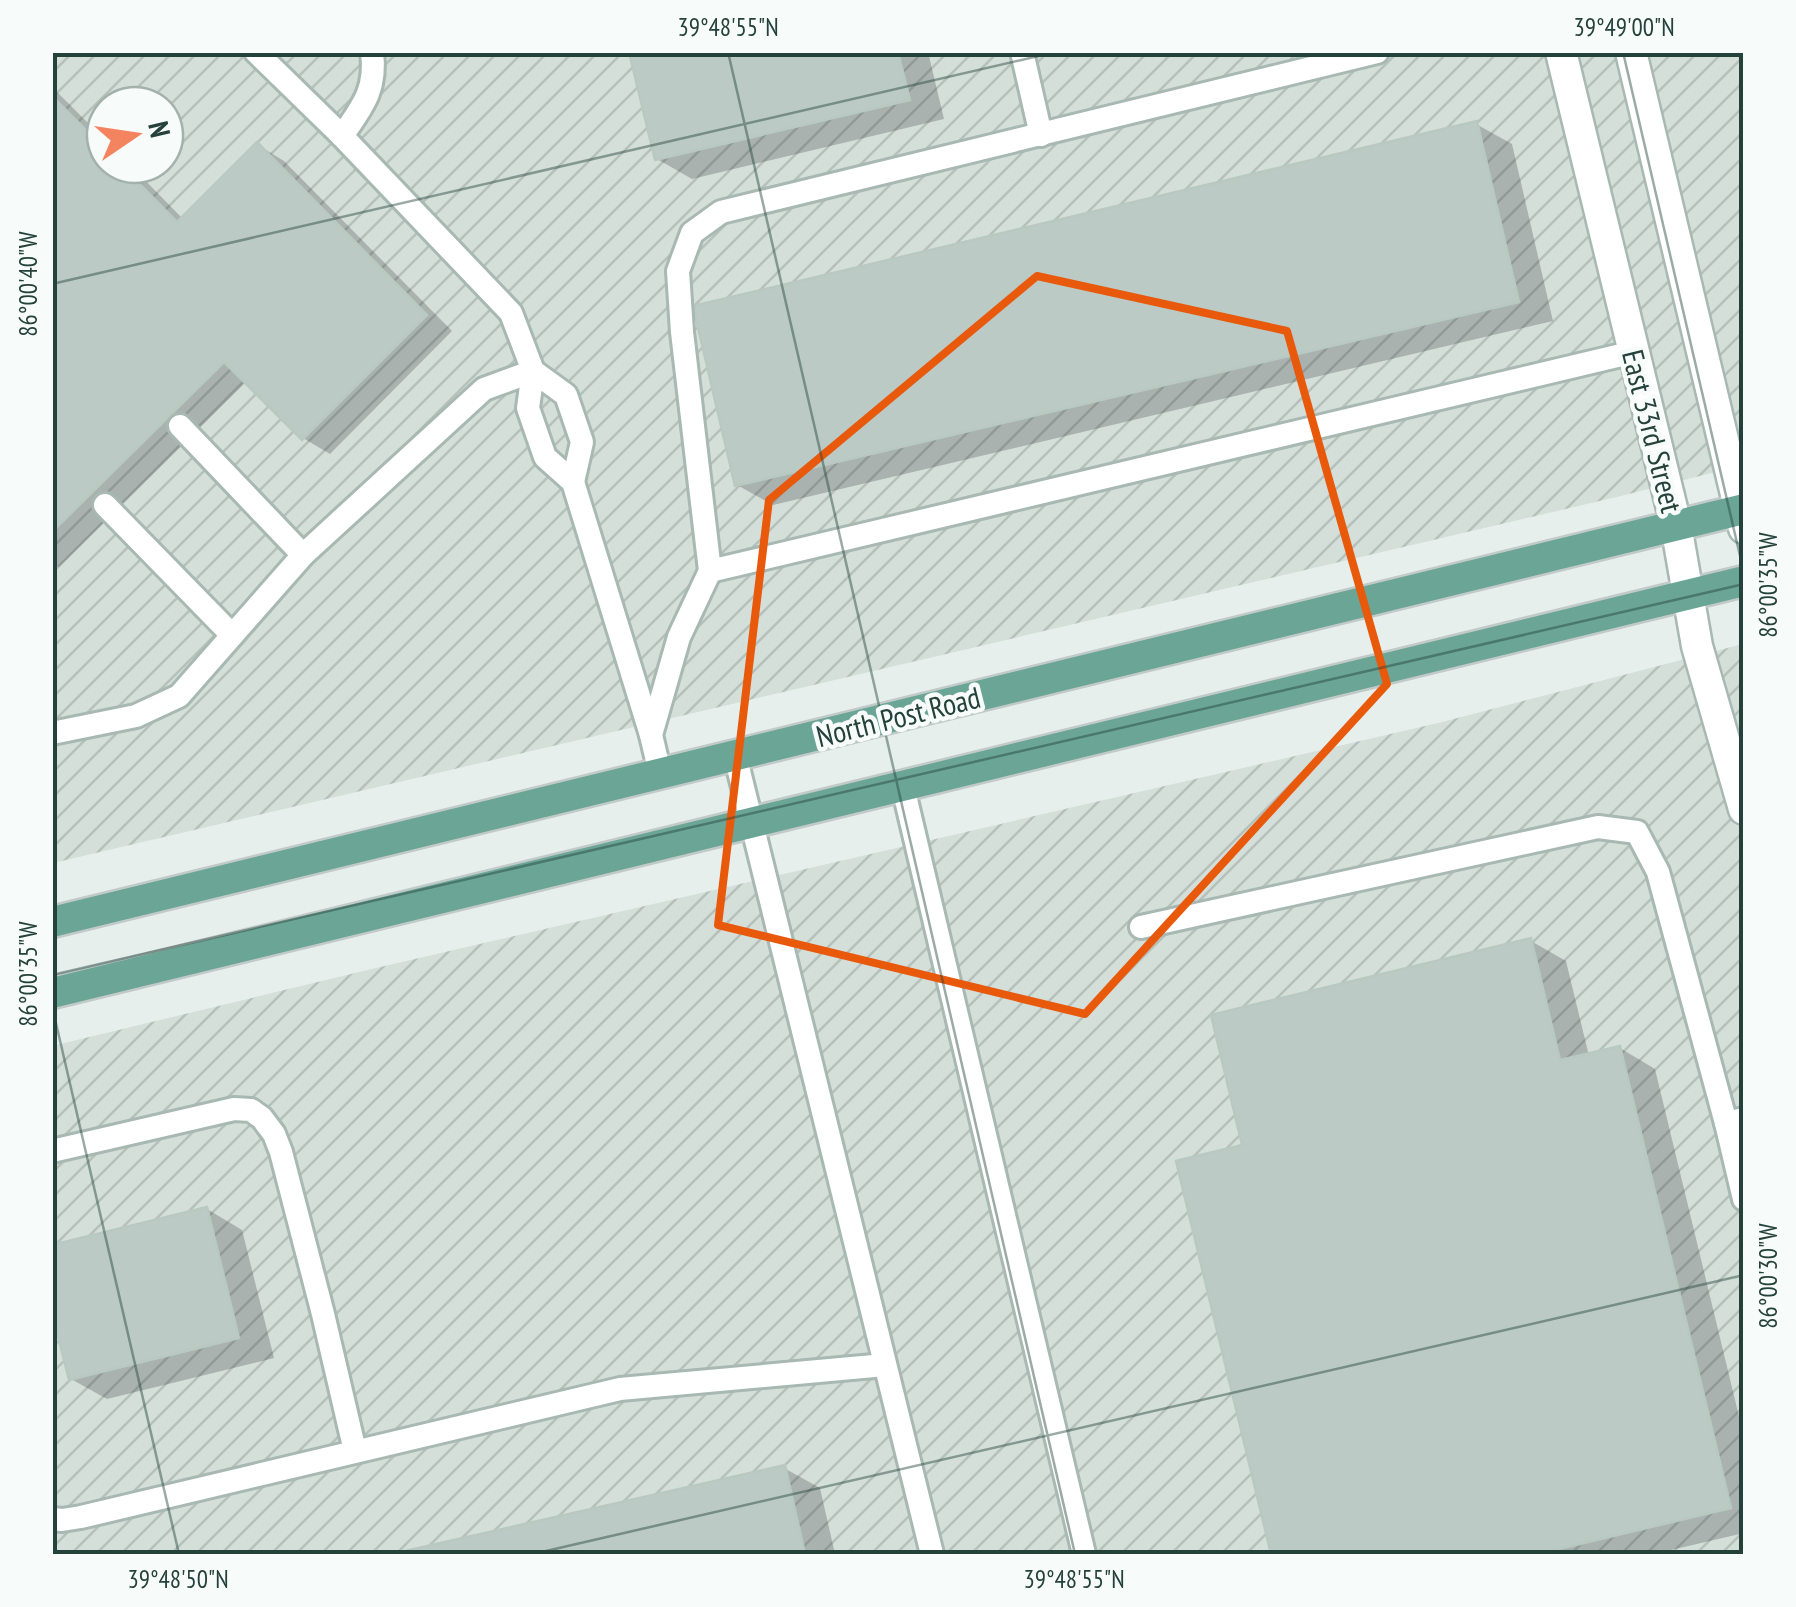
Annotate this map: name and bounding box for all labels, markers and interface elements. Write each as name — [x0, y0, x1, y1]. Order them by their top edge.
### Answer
text: 39°48'55"N — [677, 11, 779, 43]
text: 39°49'00"N — [1573, 11, 1675, 43]
north arrow — [85, 85, 185, 185]
text: N — [140, 118, 180, 141]
text: 86°00'40"W — [12, 231, 44, 337]
street label: East 33rd Street — [1614, 346, 1692, 517]
text: 86°00'35"W — [1752, 532, 1784, 638]
street label: North Post Road — [812, 677, 984, 755]
text: 86°00'35"W — [12, 921, 44, 1027]
text: 86°00'30"W — [1752, 1223, 1784, 1329]
text: 39°48'50"N — [127, 1563, 229, 1595]
text: 39°48'55"N — [1023, 1563, 1125, 1595]

